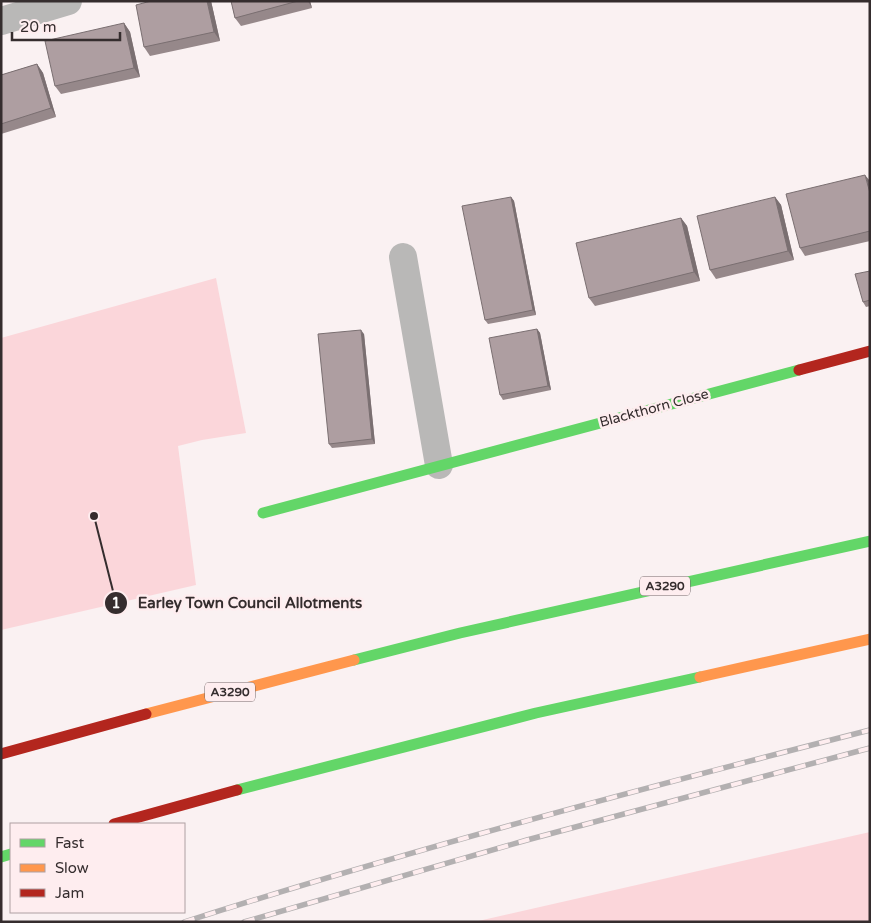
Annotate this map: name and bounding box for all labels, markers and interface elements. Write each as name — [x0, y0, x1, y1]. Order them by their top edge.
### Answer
scale bar — [12, 10, 120, 42]
text: 20 m — [20, 18, 57, 36]
street label: Blackthorn Close — [598, 385, 711, 431]
road number: A3290 — [640, 576, 690, 596]
callout: Earley Town Council Allotments — [103, 588, 373, 618]
text: 1 — [111, 594, 121, 612]
text: Earley Town Council Allotments — [138, 594, 362, 613]
road number: A3290 — [205, 682, 255, 702]
legend — [10, 823, 185, 913]
text: Fast — [55, 834, 85, 852]
text: Slow — [55, 859, 89, 877]
text: Jam — [55, 884, 84, 902]

